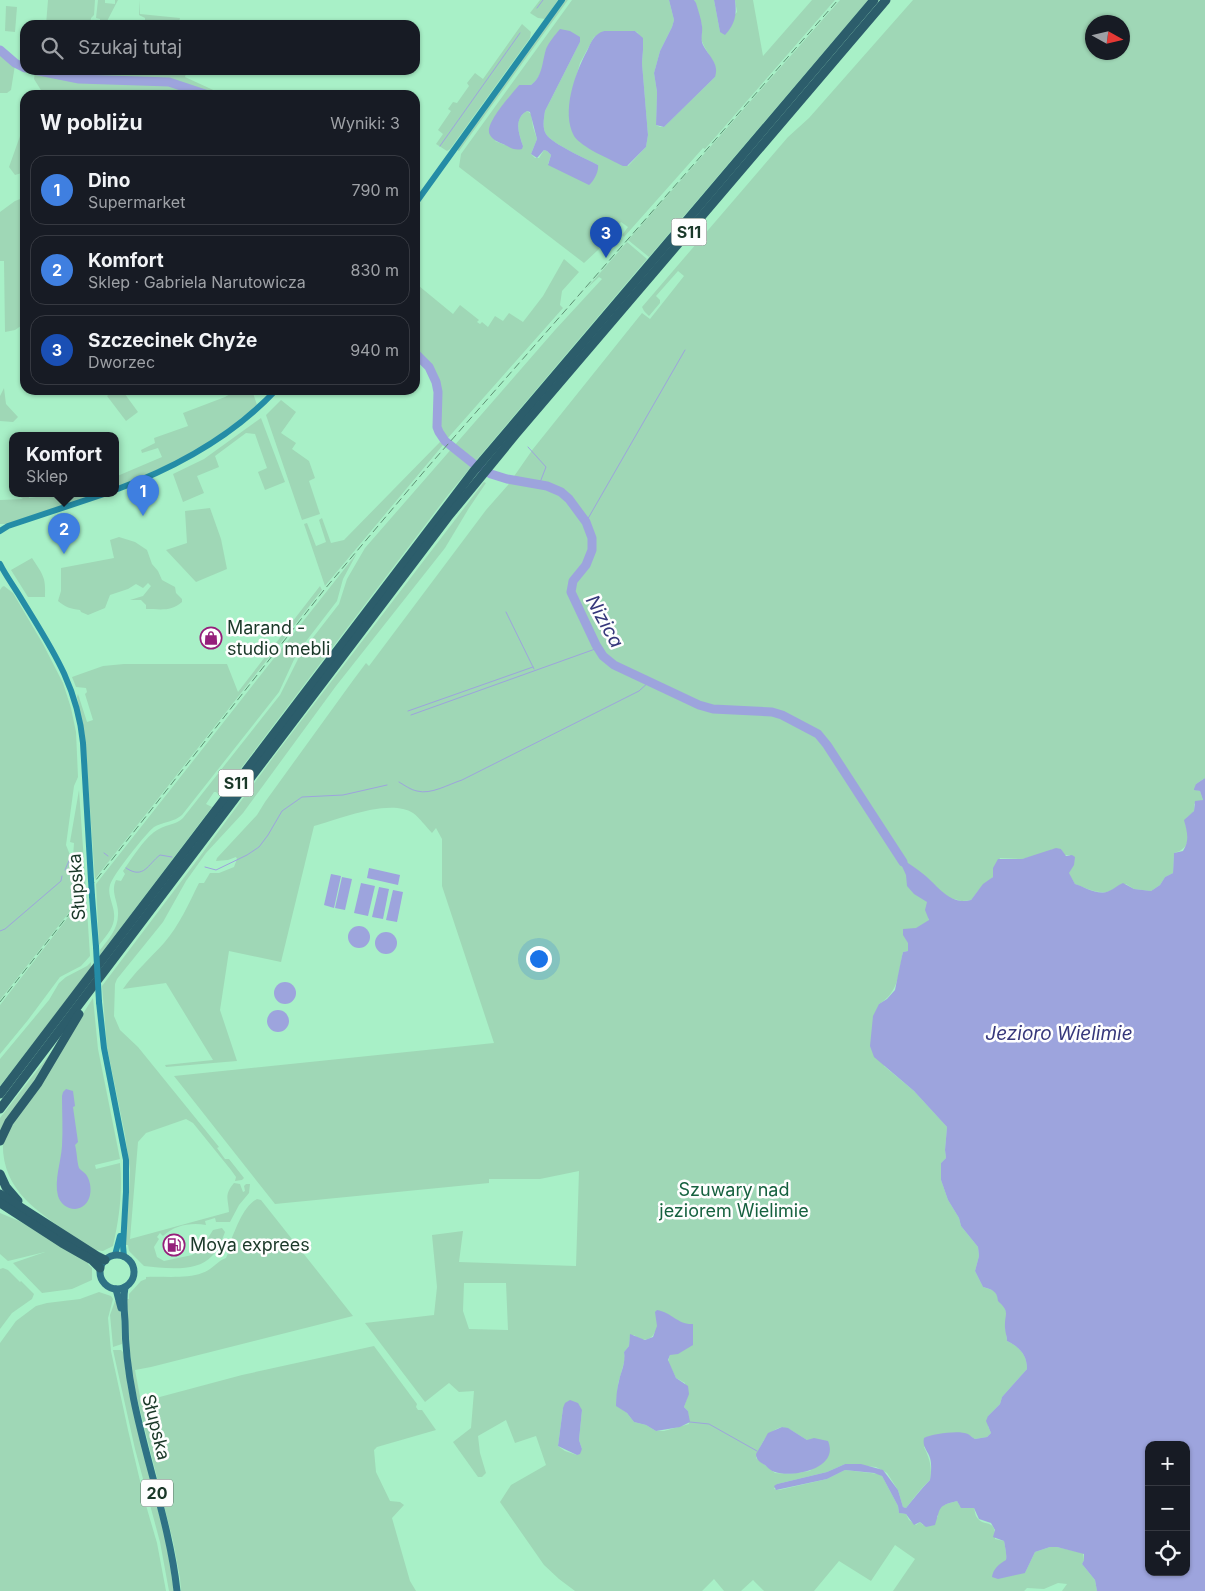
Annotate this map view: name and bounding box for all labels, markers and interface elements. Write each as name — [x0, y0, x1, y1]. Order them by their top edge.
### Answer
north arrow — [1085, 15, 1130, 60]
search box — [20, 20, 420, 75]
icon: search — [38, 34, 66, 62]
text: Szukaj tutaj — [78, 36, 182, 59]
text: W pobliżu — [40, 110, 143, 135]
text: Wyniki: 3 — [330, 113, 400, 133]
text: Dino — [88, 169, 130, 192]
text: 1 — [54, 180, 60, 200]
text: 790 m — [352, 180, 399, 200]
text: Supermarket — [88, 192, 185, 212]
pin: 3 — [590, 217, 622, 258]
road number: S11 — [672, 218, 706, 246]
text: Komfort — [88, 249, 164, 272]
text: 2 — [52, 260, 62, 280]
text: 830 m — [351, 260, 399, 280]
text: Sklep · Gabriela Narutowicza — [88, 272, 306, 292]
text: Szczecinek Chyże — [88, 329, 257, 352]
text: 3 — [52, 340, 62, 360]
text: 940 m — [350, 340, 399, 360]
text: Dworzec — [88, 352, 155, 372]
popup — [9, 432, 119, 497]
text: Komfort — [26, 443, 102, 466]
text: Sklep — [26, 466, 68, 486]
pin: 1 — [127, 475, 159, 516]
pin: 2 — [48, 513, 80, 554]
water label: Nizica — [581, 591, 628, 652]
place label: Marand - studio mebli — [227, 617, 330, 659]
shop icon: Marand - studio mebli — [199, 626, 223, 650]
road number: S11 — [218, 770, 254, 796]
street label: Słupska — [64, 853, 89, 921]
your location — [526, 946, 552, 972]
water label: Jezioro Wielimie — [985, 1022, 1133, 1045]
park label: Szuwary nad jeziorem Wielimie — [658, 1179, 809, 1221]
fuel station icon: Moya exprees — [162, 1233, 186, 1257]
place label: Moya exprees — [190, 1234, 310, 1255]
street label: Słupska — [138, 1392, 175, 1462]
map controls — [1145, 1441, 1190, 1576]
button: + — [1145, 1441, 1190, 1486]
road number: 20 — [141, 1480, 173, 1506]
button: − — [1145, 1486, 1190, 1531]
button: locate — [1145, 1531, 1190, 1576]

